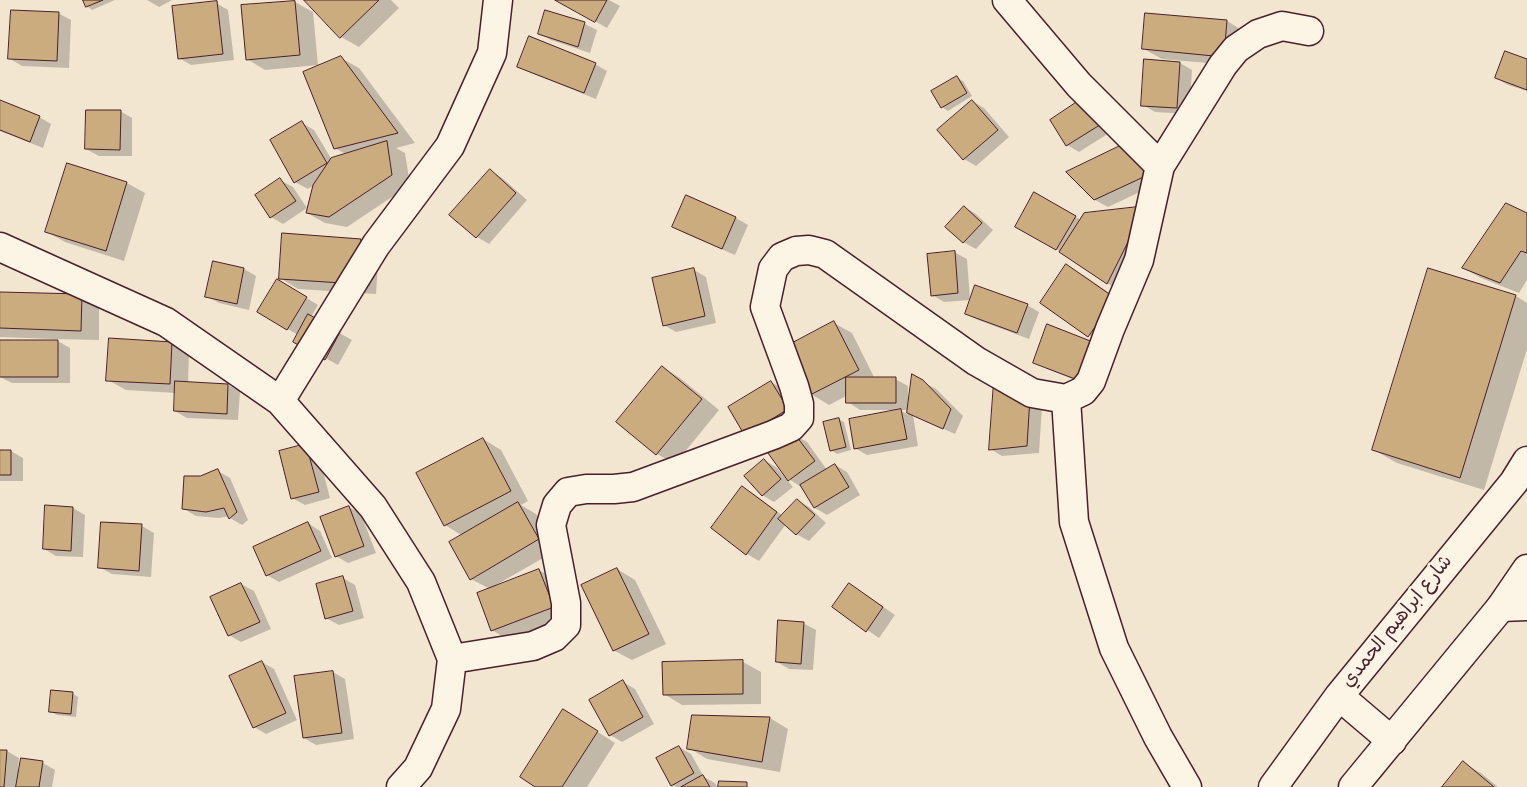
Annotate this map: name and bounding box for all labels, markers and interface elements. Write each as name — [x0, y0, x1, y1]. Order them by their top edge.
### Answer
street label: شارع ابراهيم الحمدي — [1339, 552, 1459, 694]

